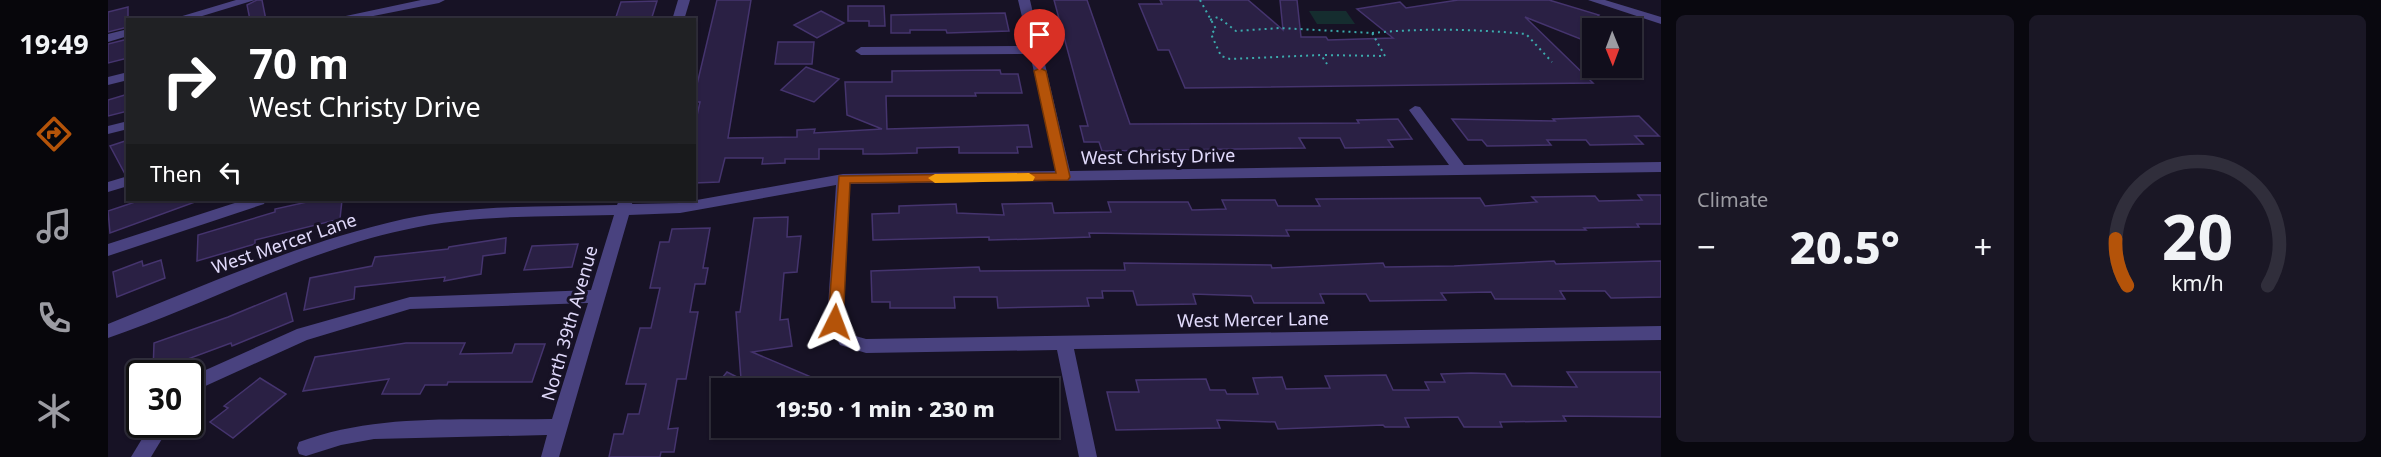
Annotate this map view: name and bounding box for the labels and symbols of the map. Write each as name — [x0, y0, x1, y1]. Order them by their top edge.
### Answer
pin — [1014, 9, 1065, 71]
north arrow — [1582, 18, 1642, 78]
street label: West Christy Drive — [1081, 143, 1235, 169]
street label: West Mercer Lane — [208, 207, 360, 279]
street label: North 39th Avenue — [535, 243, 603, 403]
position arrow — [803, 290, 867, 354]
street label: West Mercer Lane — [1177, 306, 1329, 332]
speed limit sign: 30 — [126, 360, 204, 438]

